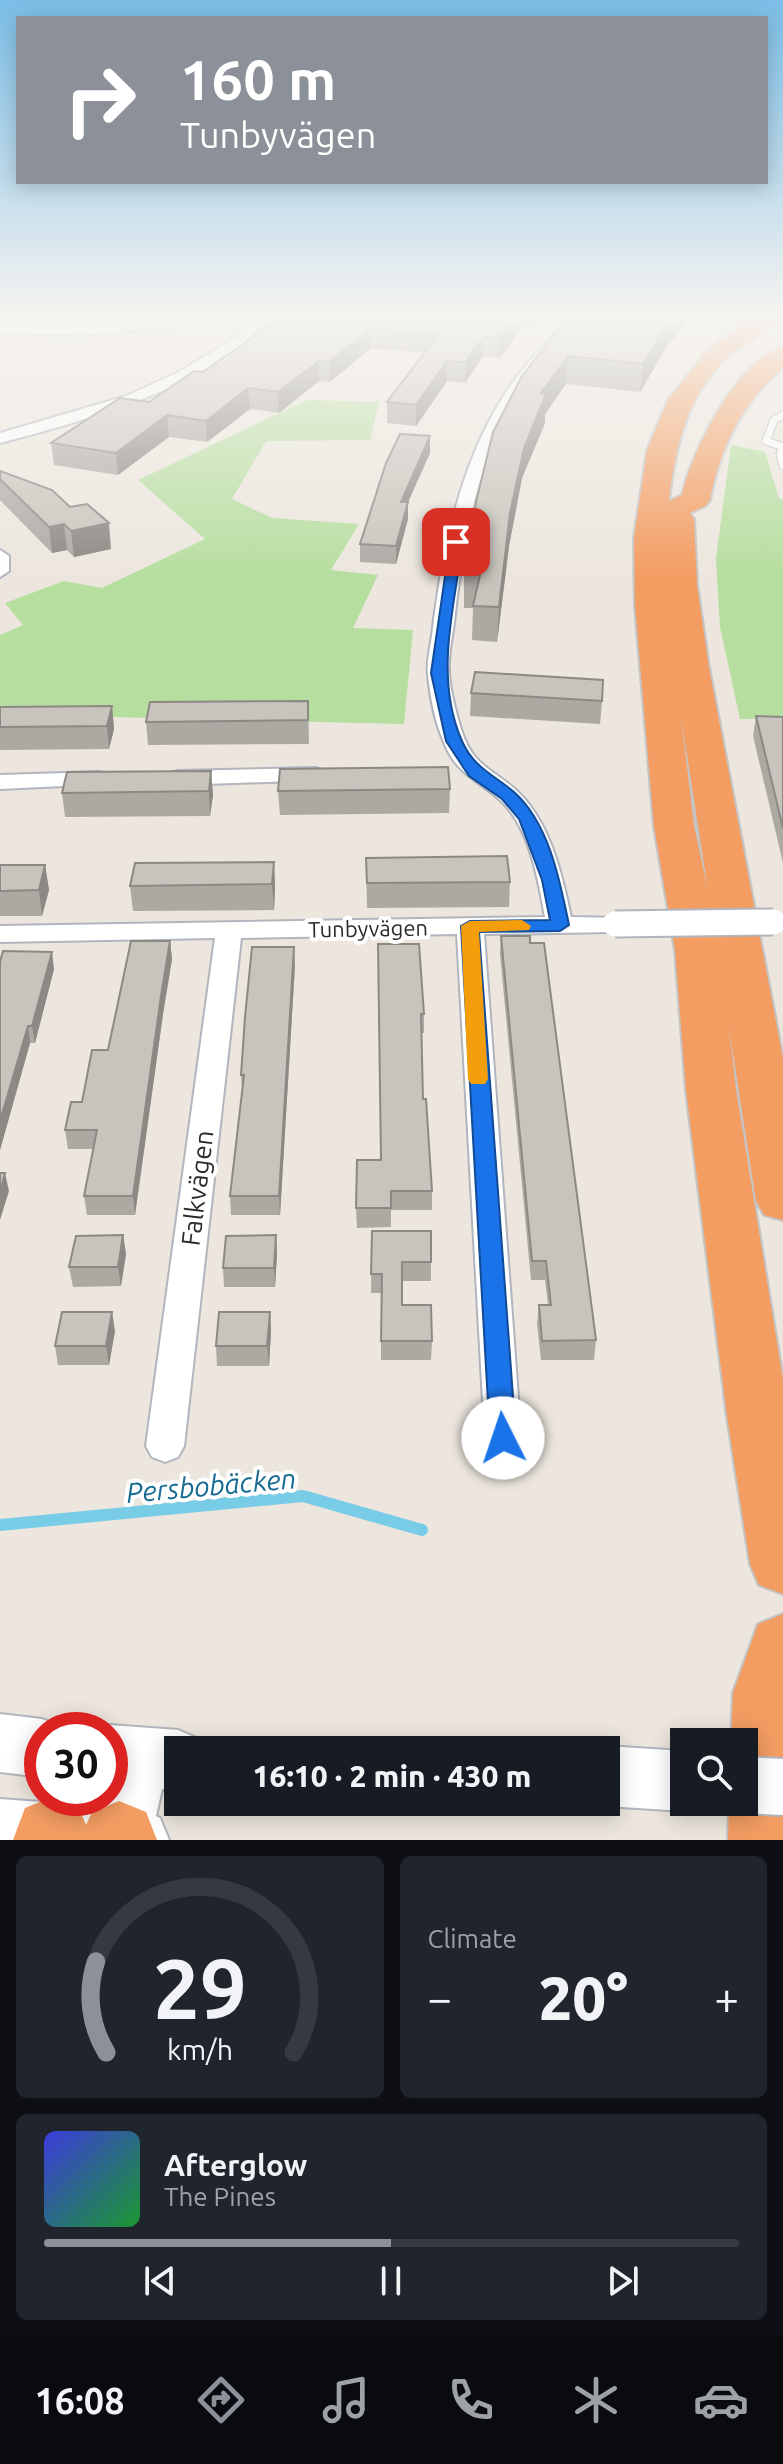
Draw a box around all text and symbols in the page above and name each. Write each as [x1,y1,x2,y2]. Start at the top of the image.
icon: right [48,48,152,152]
text: 160 m [180,48,336,111]
text: Tunbyvägen [180,114,376,155]
pin [422,508,490,576]
icon: arrive [434,520,478,564]
street label: Tunbyvägen [308,914,428,942]
street label: Falkvägen [176,1129,218,1247]
position arrow [461,1396,545,1480]
water label: Persbobäcken [125,1462,297,1508]
speed limit sign: 30 [24,1712,128,1816]
map controls [670,1728,758,1816]
button: search [670,1728,758,1816]
text: 16:10 · 2 min · 430 m [253,1759,531,1793]
text: Climate [428,1924,517,1953]
text: 29 [153,1941,247,2035]
text: 20° [539,1964,628,2031]
text: − [428,1973,452,2022]
text: + [714,1973,739,2022]
text: km/h [167,2033,233,2065]
text: Afterglow [164,2148,307,2182]
text: The Pines [164,2182,276,2211]
icon: previous [138,2259,182,2303]
icon: pause [369,2259,413,2303]
icon: next [601,2259,645,2303]
icon: directions [193,2372,249,2428]
icon: music [318,2372,374,2428]
icon: phone [443,2372,499,2428]
icon: climate [568,2372,624,2428]
icon: car [693,2372,749,2428]
text: 16:08 [34,2380,124,2421]

